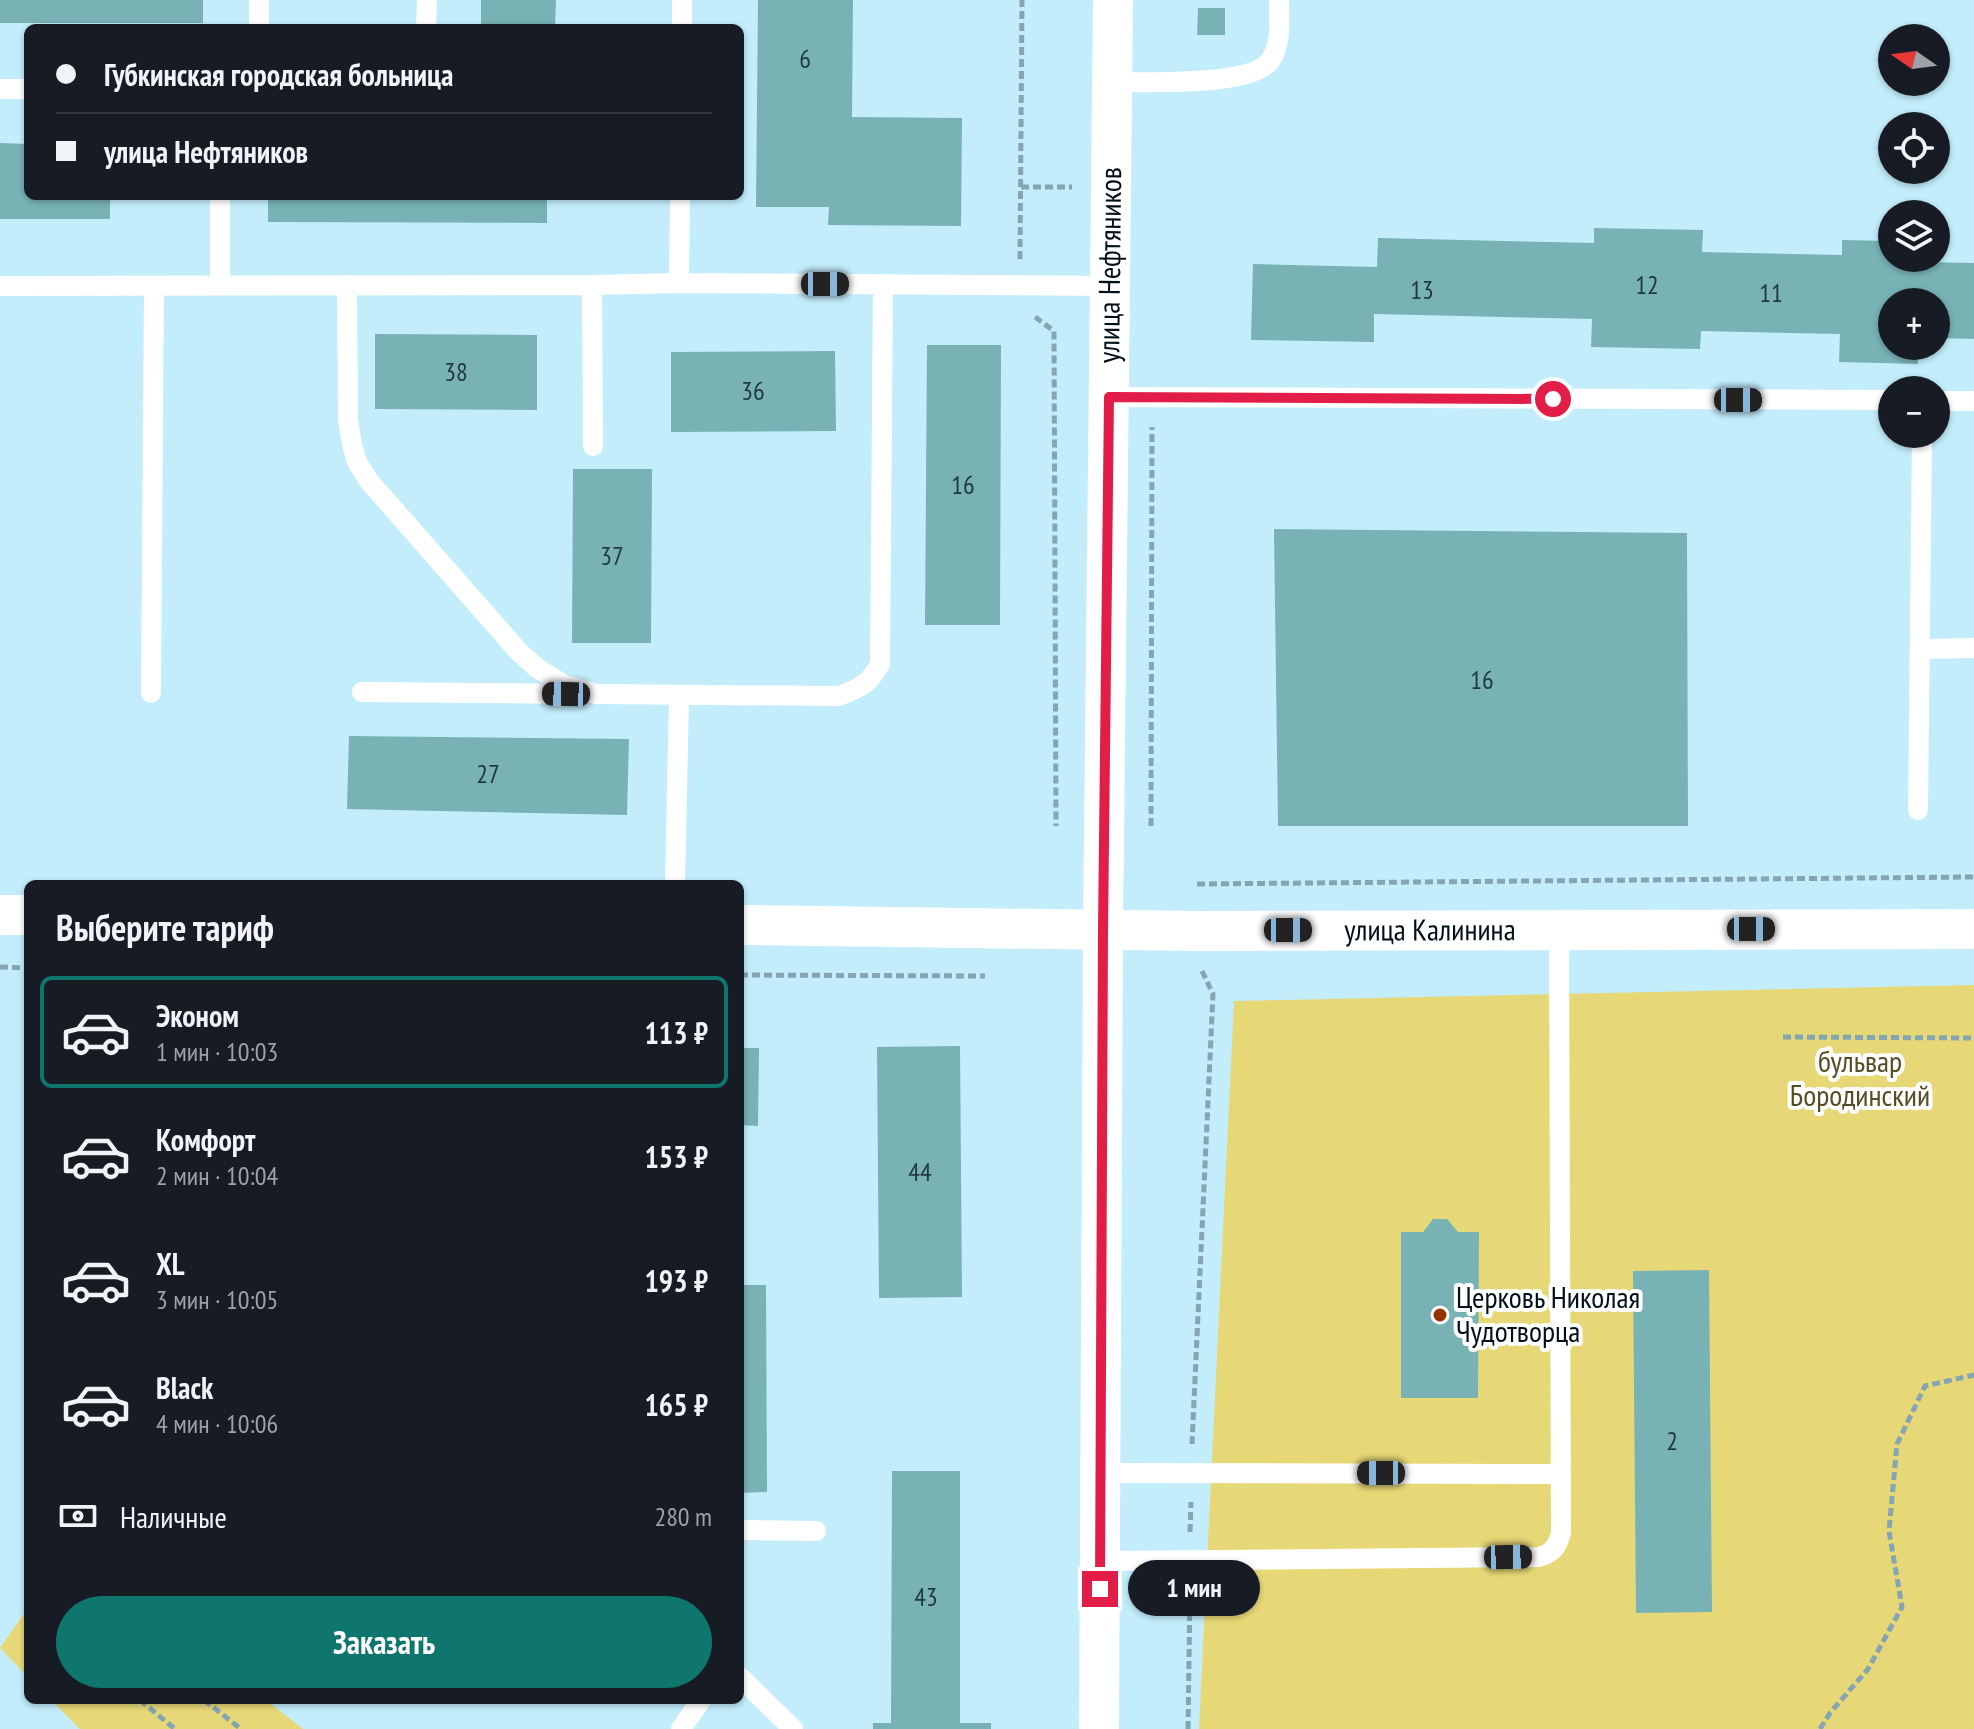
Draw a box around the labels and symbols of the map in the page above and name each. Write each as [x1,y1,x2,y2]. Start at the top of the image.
north arrow [1878,24,1950,96]
house number: 6 [799,42,811,75]
street label: улица Нефтяников [1088,167,1129,363]
house number: 12 [1635,268,1659,301]
car [801,272,849,296]
house number: 13 [1410,273,1434,306]
house number: 11 [1759,276,1783,309]
house number: 38 [444,355,468,388]
house number: 36 [741,374,765,407]
route start [1535,381,1571,417]
car [1714,388,1762,412]
house number: 16 [951,468,975,501]
house number: 37 [600,539,624,572]
house number: 16 [1470,663,1494,696]
car [542,682,590,706]
house number: 27 [476,757,500,790]
street label: улица Калинина [1344,909,1516,949]
car [1727,917,1775,941]
car [1264,918,1312,942]
park label: бульвар Бородинский [1790,1041,1930,1114]
house number: 44 [908,1155,932,1188]
place label: Церковь Николая Чудотворца [1456,1277,1640,1350]
marker: Церковь Николая Чудотворца [1431,1306,1449,1324]
house number: 2 [1666,1424,1678,1457]
car [1357,1461,1405,1485]
car [1484,1545,1532,1569]
callout: 1 мин [1128,1561,1260,1617]
route end [1082,1571,1118,1607]
house number: 43 [914,1580,938,1613]

